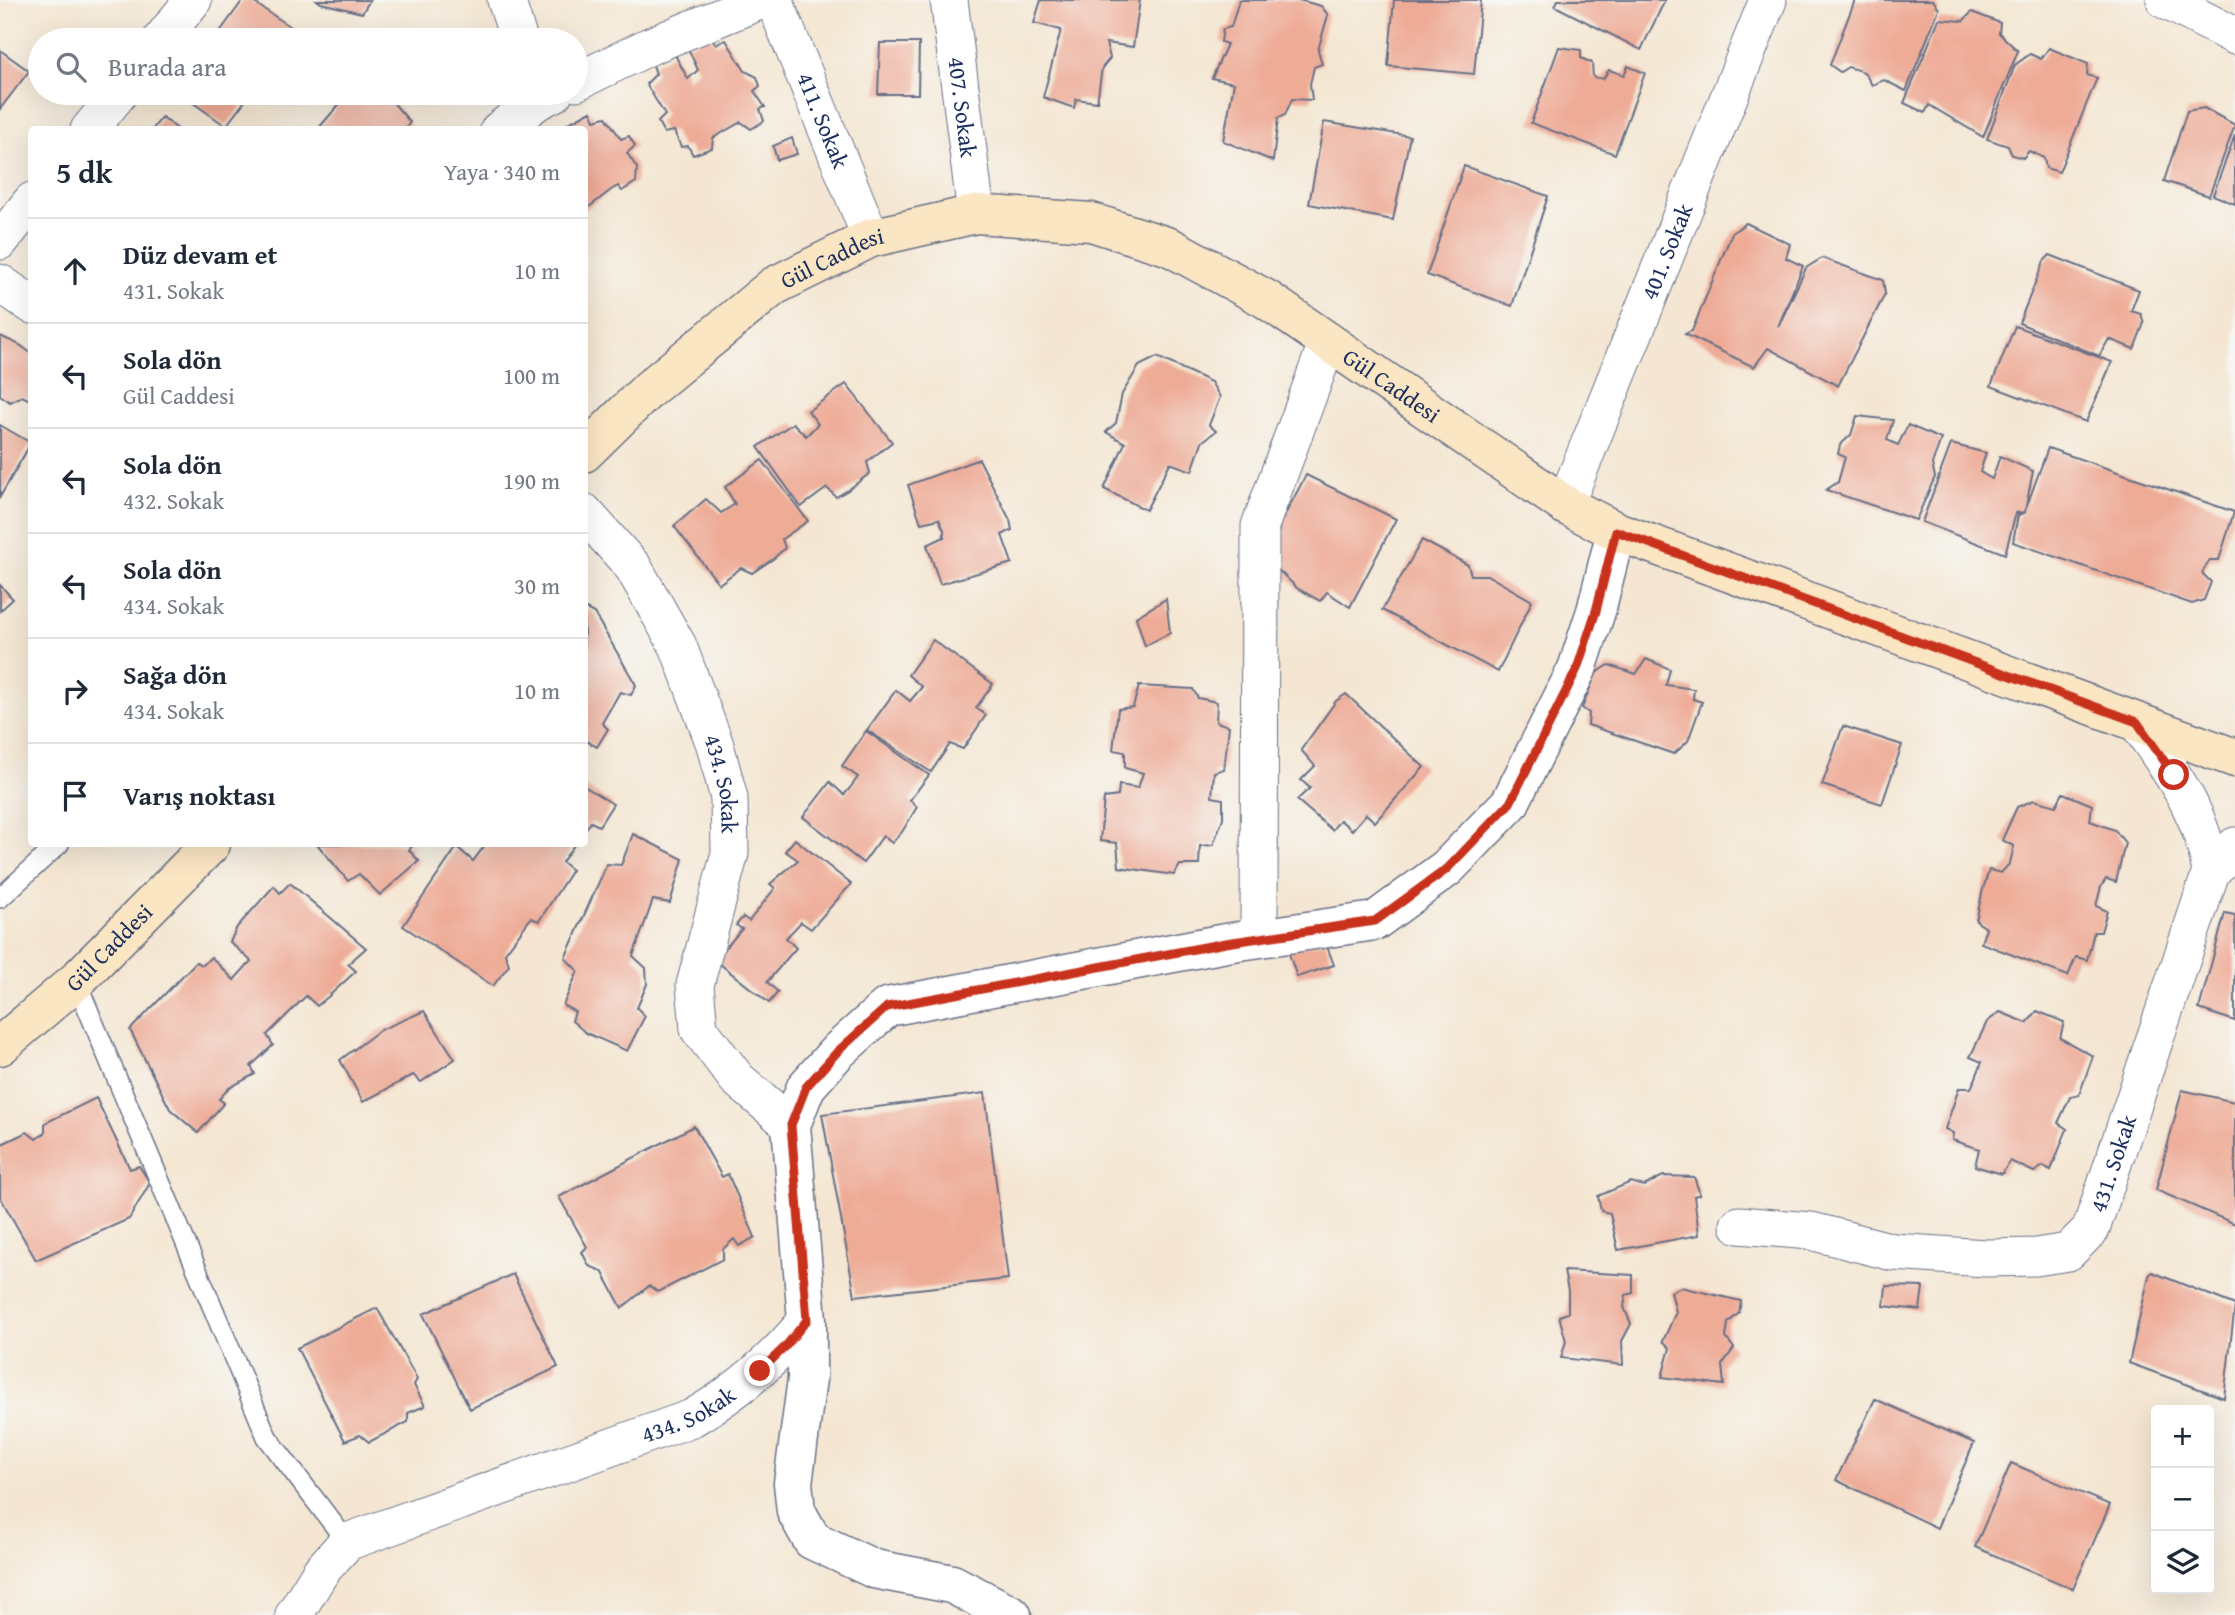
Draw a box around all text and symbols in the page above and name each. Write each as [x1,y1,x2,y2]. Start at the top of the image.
search box [28,28,588,105]
text: Burada ara [108,47,227,86]
icon: search [52,48,90,86]
street label: 407. Sokak [940,55,986,160]
street label: 411. Sokak [789,67,858,174]
text: 5 dk [56,150,112,194]
text: Yaya · 340 m [444,155,560,188]
street label: 401. Sokak [1632,198,1701,305]
street label: Gül Caddesi [774,219,887,296]
text: Düz devam et [123,235,277,274]
icon: ahead [56,252,94,290]
text: 10 m [514,254,560,287]
text: 431. Sokak [123,274,224,307]
text: Sola dön [123,340,222,379]
street label: Gül Caddesi [1336,340,1447,430]
icon: left [56,357,94,395]
text: 100 m [503,359,560,392]
text: Gül Caddesi [123,379,235,412]
text: Sola dön [123,445,222,484]
icon: left [56,462,94,500]
text: 190 m [503,464,560,497]
text: 432. Sokak [123,484,224,517]
text: Sola dön [123,550,222,589]
icon: left [56,567,94,605]
text: 30 m [514,569,560,602]
text: 434. Sokak [123,589,224,622]
text: Sağa dön [123,655,227,694]
icon: right [56,672,94,710]
text: 10 m [514,674,560,707]
text: 434. Sokak [123,694,224,727]
street label: 434. Sokak [696,729,747,834]
route start [2158,759,2189,790]
text: Varış noktası [123,776,275,815]
icon: arrive [56,777,94,815]
street label: Gül Caddesi [58,896,160,999]
street label: 431. Sokak [2081,1110,2144,1217]
route end [744,1355,775,1386]
street label: 434. Sokak [637,1378,742,1451]
map controls [2151,1405,2214,1594]
button: + [2151,1405,2214,1468]
button: − [2151,1468,2214,1531]
button: layers [2151,1531,2214,1594]

